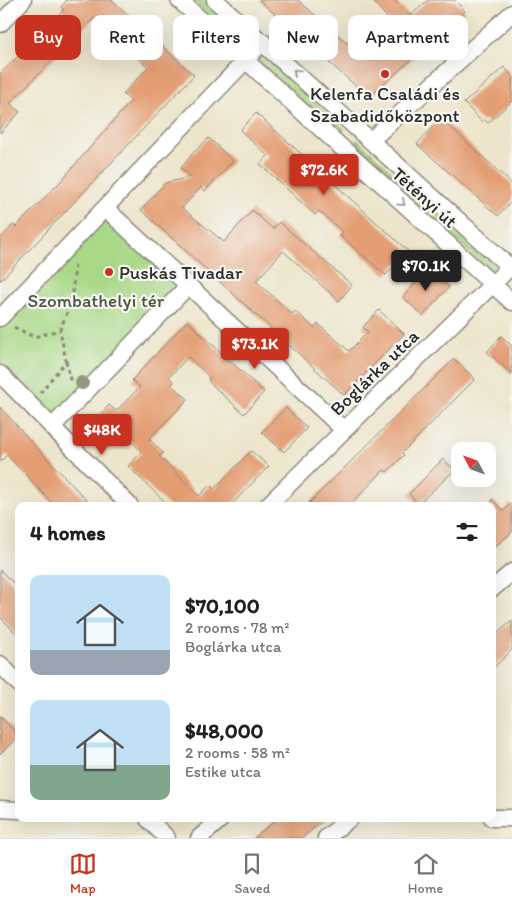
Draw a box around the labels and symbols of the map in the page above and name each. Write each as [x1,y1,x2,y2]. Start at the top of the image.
marker: Kelenfa Családi és Szabadidőközpont [379,68,391,80]
one-way arrow [293,69,302,78]
place label: Kelenfa Családi és Szabadidőközpont [310,82,460,127]
pin: $72.6K [283,154,365,196]
street label: Tétényi út [387,162,462,233]
one-way arrow [396,197,405,206]
pin: $70.1K [385,250,467,292]
place label: Puskás Tivadar [119,261,243,284]
marker: Puskás Tivadar [103,266,115,278]
park label: Szombathelyi tér [28,289,165,312]
street label: Boglárka utca [325,324,424,420]
pin: $73.1K [214,328,296,370]
pin: $48K [72,414,132,456]
north arrow [451,442,496,488]

